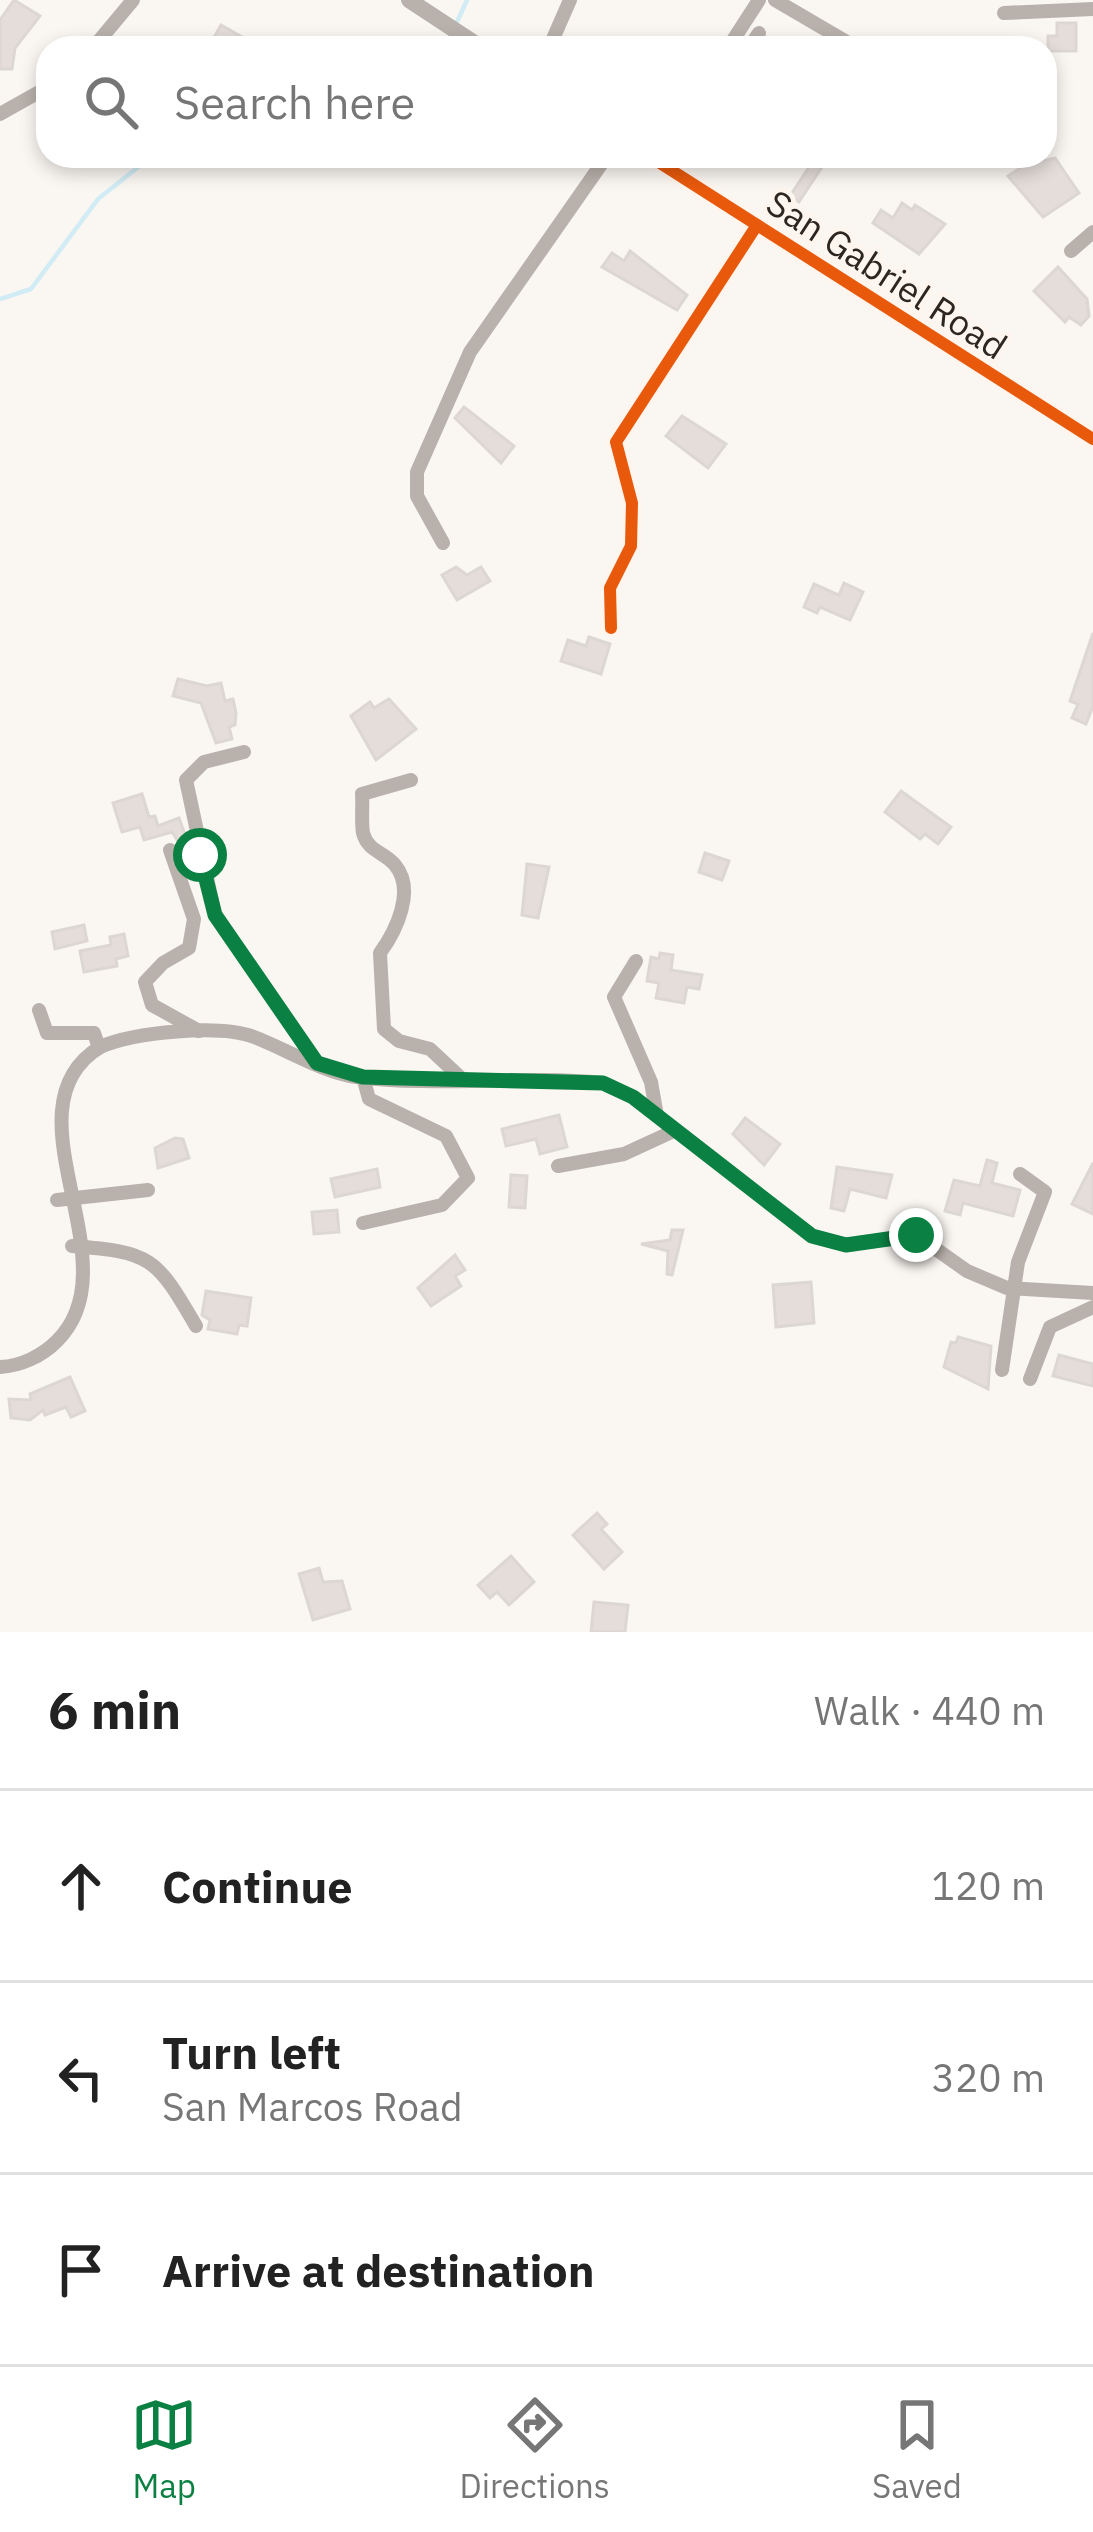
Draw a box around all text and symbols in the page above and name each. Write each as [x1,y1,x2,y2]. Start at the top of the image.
search box [36,36,1057,168]
icon: search [78,69,144,135]
text: Search here [174,73,415,131]
street label: San Gabriel Road [758,179,1016,369]
route start [173,828,227,882]
route end [889,1208,943,1262]
text: 6 min [48,1677,181,1743]
text: Walk · 440 m [814,1685,1045,1736]
icon: ahead [48,1853,114,1919]
text: Continue [162,1857,353,1915]
text: 120 m [932,1860,1045,1911]
text: Turn left [162,2023,341,2081]
icon: left [48,2045,114,2111]
text: 320 m [932,2052,1045,2103]
text: San Marcos Road [162,2081,463,2132]
icon: arrive [48,2237,114,2303]
text: Arrive at destination [162,2241,595,2299]
tab: Map [131,2392,197,2507]
tab: Directions [460,2392,610,2507]
tab: Saved [872,2392,962,2507]

